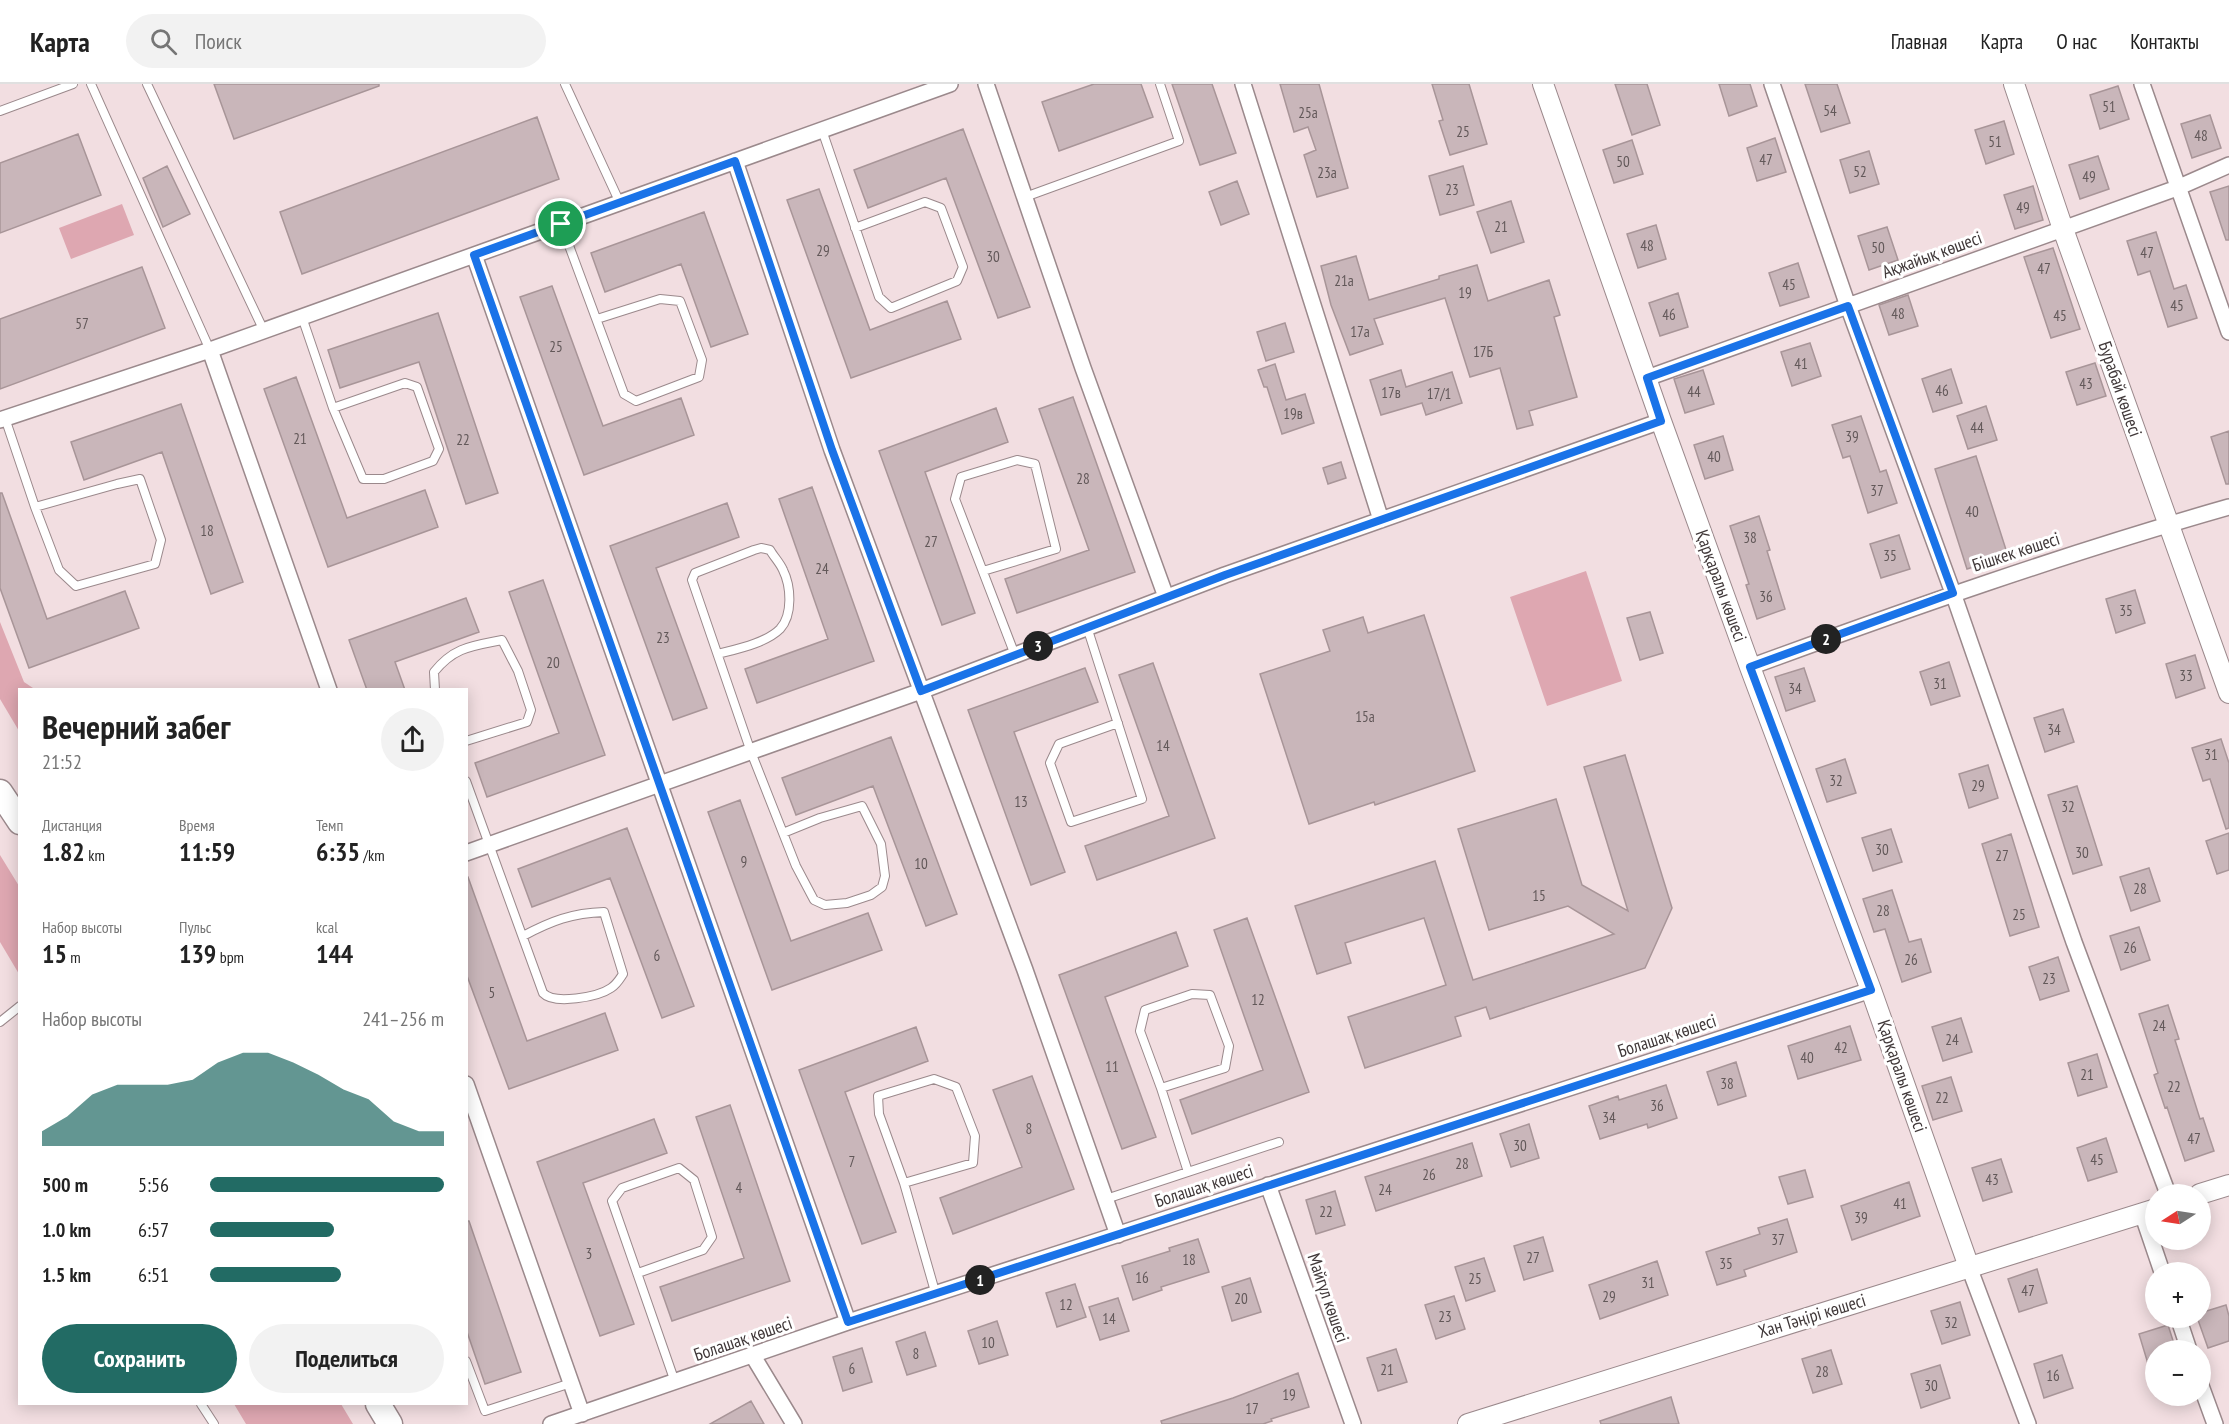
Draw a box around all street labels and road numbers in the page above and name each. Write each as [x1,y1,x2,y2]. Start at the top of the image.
street label: Ақжайық көшесі [1879,226,1985,283]
street label: Бурабай көшесі [2093,338,2148,440]
street label: Қарқаралы көшесі [1691,527,1752,645]
street label: Бішкек көшесі [1969,527,2062,576]
street label: Болашақ көшесі [1615,1009,1719,1062]
street label: Қарқаралы көшесі [1872,1017,1932,1135]
street label: Болашақ көшесі [1152,1159,1256,1212]
street label: Майгүл көшесі [1303,1250,1354,1345]
street label: Хан Тәңірі көшесі [1755,1288,1869,1343]
street label: Болашақ көшесі [691,1311,795,1366]

